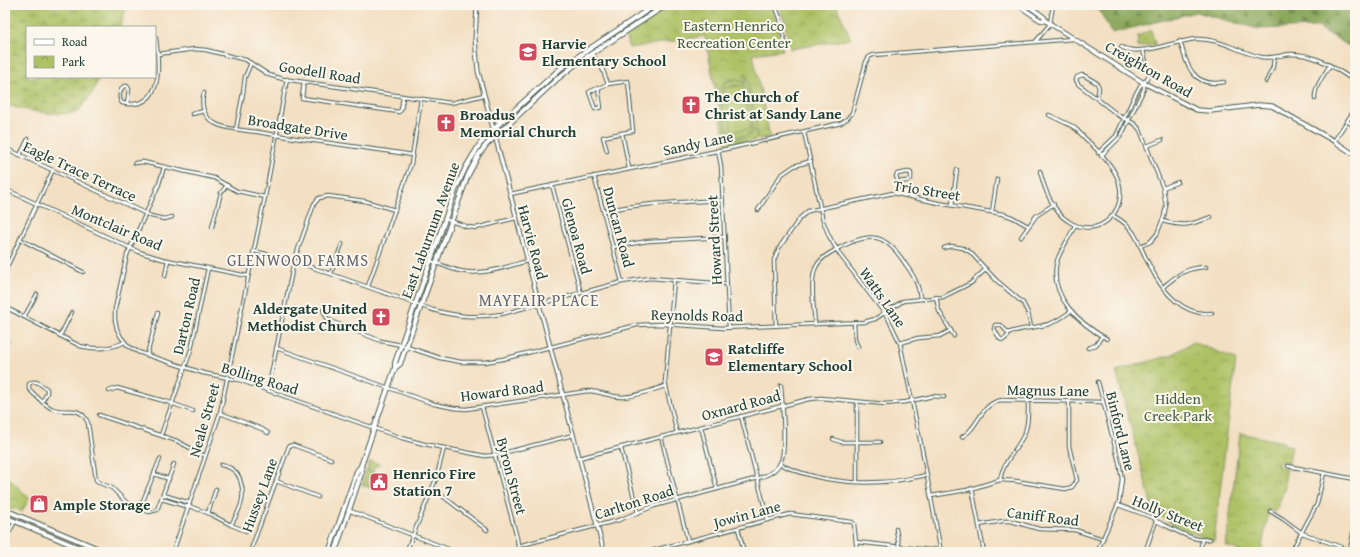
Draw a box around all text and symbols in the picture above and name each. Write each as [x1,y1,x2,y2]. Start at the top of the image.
park label: Eastern Henrico Recreation Center [677,15,791,53]
legend [26,26,156,78]
text: Road [62,33,88,50]
place label: Harvie Elementary School [542,33,667,71]
street label: Creighton Road [1102,36,1196,102]
school or university icon: Harvie Elementary School [517,41,539,63]
text: Park [62,53,86,70]
street label: Goodell Road [278,55,362,89]
place label: The Church of Christ at Sandy Lane [705,86,842,124]
church icon: The Church of Christ at Sandy Lane [680,94,702,116]
place label: Broadus Memorial Church [460,104,577,142]
street label: Broadgate Drive [246,109,350,145]
church icon: Broadus Memorial Church [435,112,457,134]
street label: Sandy Lane [661,125,735,161]
street label: Eagle Trace Terrace [20,135,140,207]
street label: East Laburnum Avenue [396,159,464,301]
street label: Trio Street [892,174,963,206]
street label: Duncan Road [598,184,640,270]
street label: Howard Street [701,194,727,286]
street label: Glenoa Road [557,196,597,276]
street label: Montclair Road [68,198,166,256]
street label: Harvie Road [513,202,553,282]
district label: GLENWOOD FARMS [227,248,369,272]
street label: Watts Lane [855,263,911,331]
street label: Darton Road [167,275,205,357]
district label: MAYFAIR PLACE [479,288,599,312]
place label: Aldergate United Methodist Church [247,298,367,336]
street label: Reynolds Road [651,304,743,326]
church icon: Aldergate United Methodist Church [370,306,392,328]
place label: Ratcliffe Elementary School [728,338,853,376]
school or university icon: Ratcliffe Elementary School [703,346,725,368]
street label: Bolling Road [219,356,301,400]
street label: Howard Road [459,375,545,407]
street label: Magnus Lane [1007,379,1089,401]
street label: Neale Street [183,380,225,460]
street label: Oxnard Road [699,384,783,426]
park label: Hidden Creek Park [1144,388,1212,426]
street label: Binford Lane [1101,389,1141,473]
street label: Byron Street [492,435,533,518]
street label: Hussey Lane [236,455,282,535]
place label: Henrico Fire Station 7 [393,463,476,501]
public building icon: Henrico Fire Station 7 [368,471,390,493]
street label: Carlton Road [592,479,676,525]
street label: Holly Street [1129,489,1207,537]
shop icon: Ample Storage [28,493,50,515]
place label: Ample Storage [53,494,151,515]
street label: Jowin Lane [709,495,783,534]
street label: Caniff Road [1006,501,1080,531]

